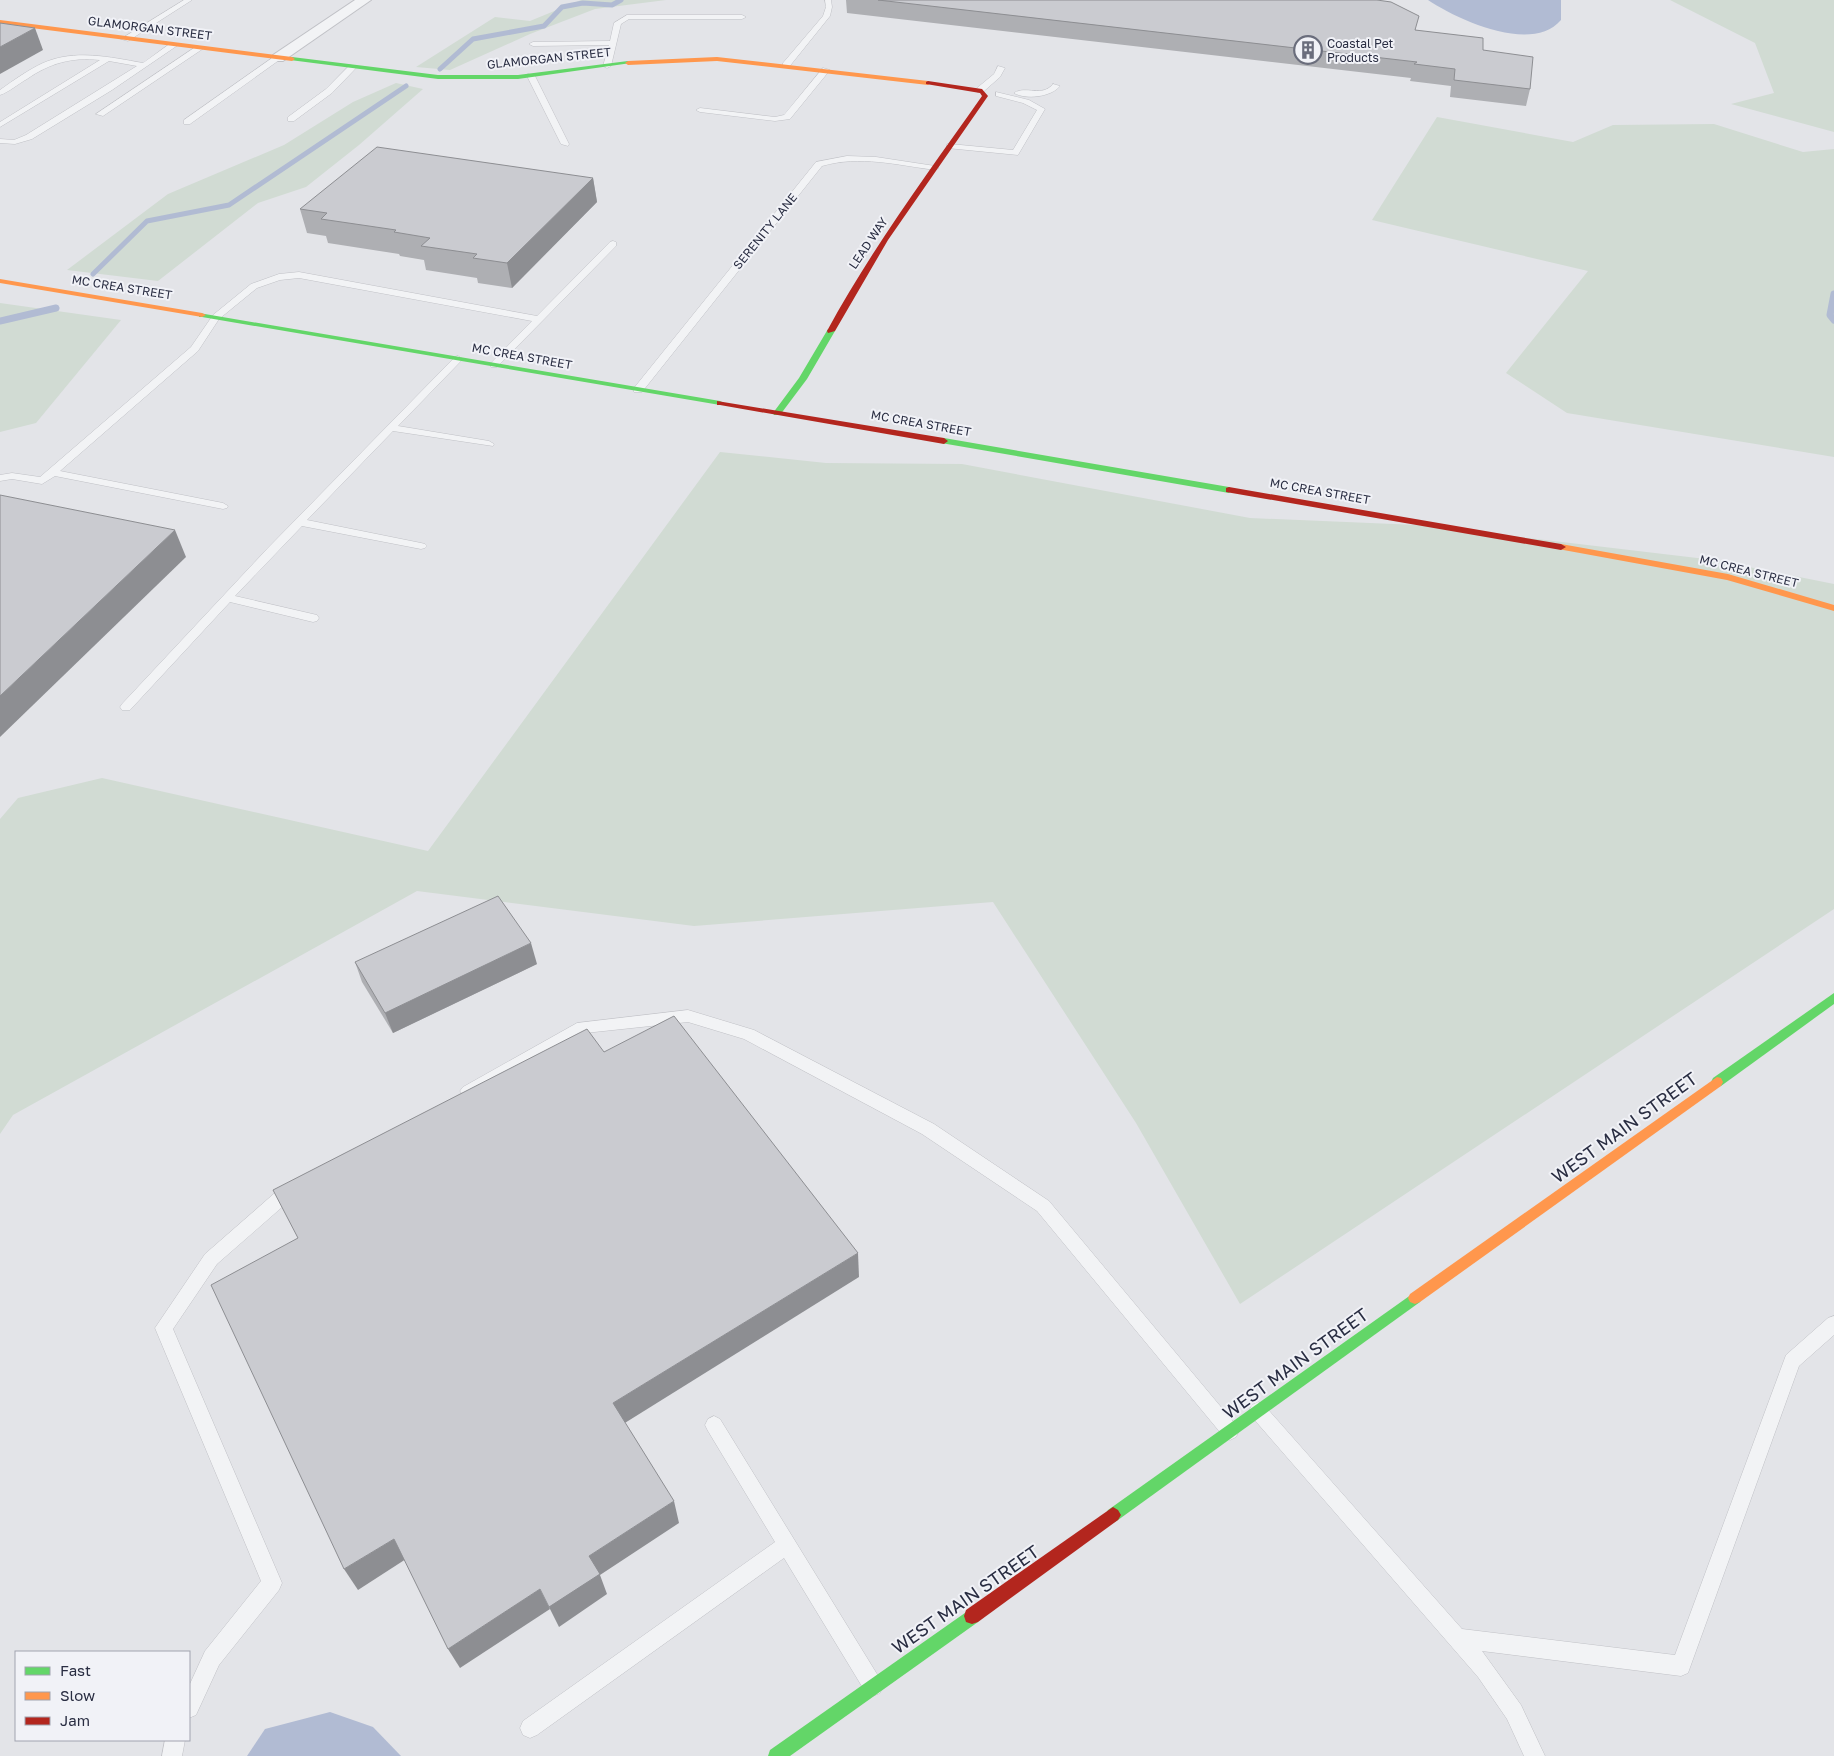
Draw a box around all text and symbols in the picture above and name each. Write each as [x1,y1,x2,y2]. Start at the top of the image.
street label: GLAMORGAN STREET [87,13,213,43]
building icon: Coastal Pet Products [1293,35,1323,65]
place label: Coastal Pet Products [1327,36,1394,65]
street label: GLAMORGAN STREET [486,44,612,72]
street label: SERENITY LANE [730,190,800,272]
street label: LEAD WAY [845,214,891,272]
street label: MC CREA STREET [71,272,174,302]
street label: MC CREA STREET [471,340,574,372]
street label: MC CREA STREET [870,407,973,439]
street label: MC CREA STREET [1269,475,1372,507]
street label: MC CREA STREET [1698,551,1801,591]
street label: WEST MAIN STREET [1547,1067,1701,1187]
street label: WEST MAIN STREET [1218,1303,1372,1423]
street label: WEST MAIN STREET [887,1540,1043,1658]
legend [15,1651,190,1741]
text: Fast [60,1661,91,1679]
text: Slow [60,1686,95,1704]
text: Jam [60,1711,90,1729]

